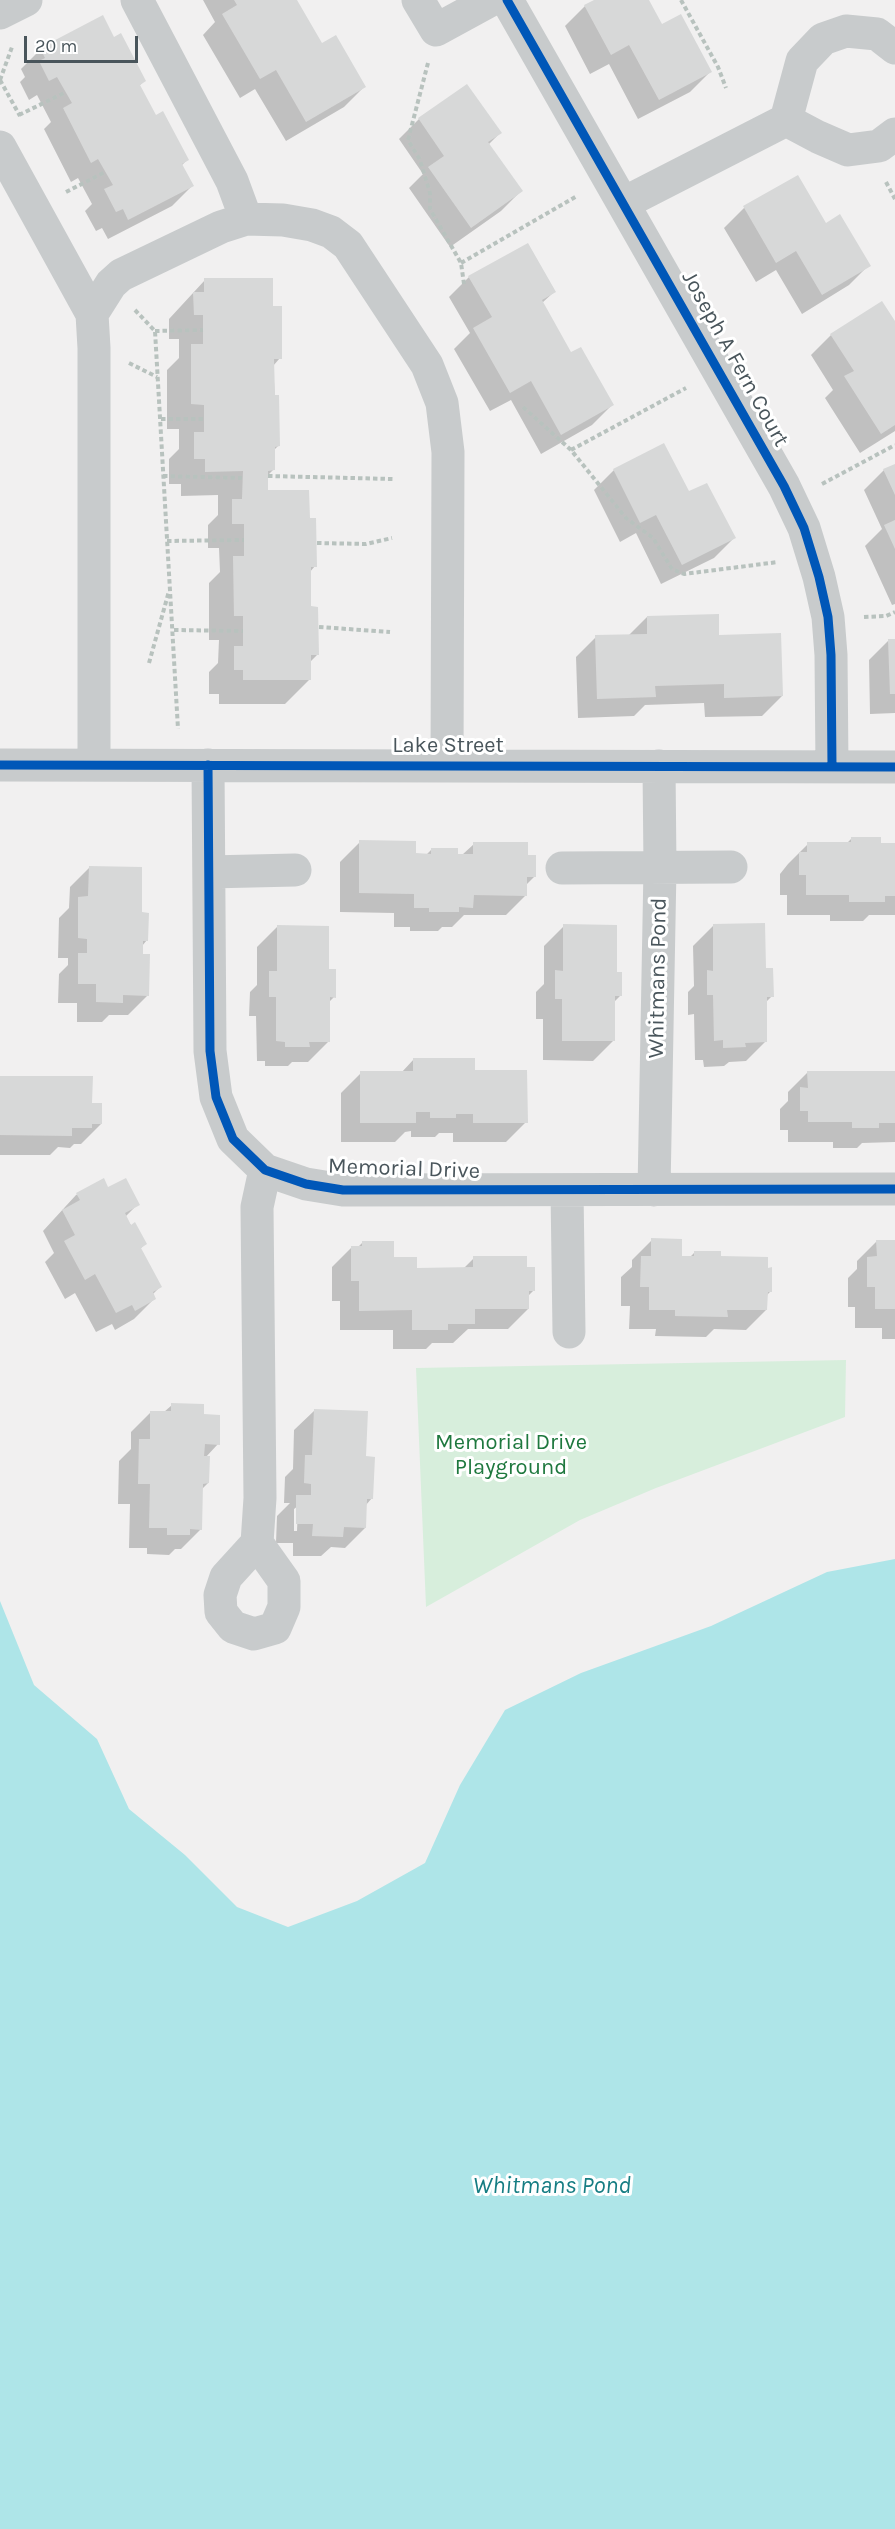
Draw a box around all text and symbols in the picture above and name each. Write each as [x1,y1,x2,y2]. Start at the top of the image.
scale bar [27,24,141,62]
text: 20 m [35,35,77,57]
street label: Joseph A Fern Court [676,267,794,451]
street label: Lake Street [392,733,504,759]
street label: Whitmans Pond [643,897,673,1059]
street label: Memorial Drive [328,1153,480,1185]
park label: Memorial Drive Playground [435,1430,587,1482]
water label: Whitmans Pond [473,2172,631,2200]

